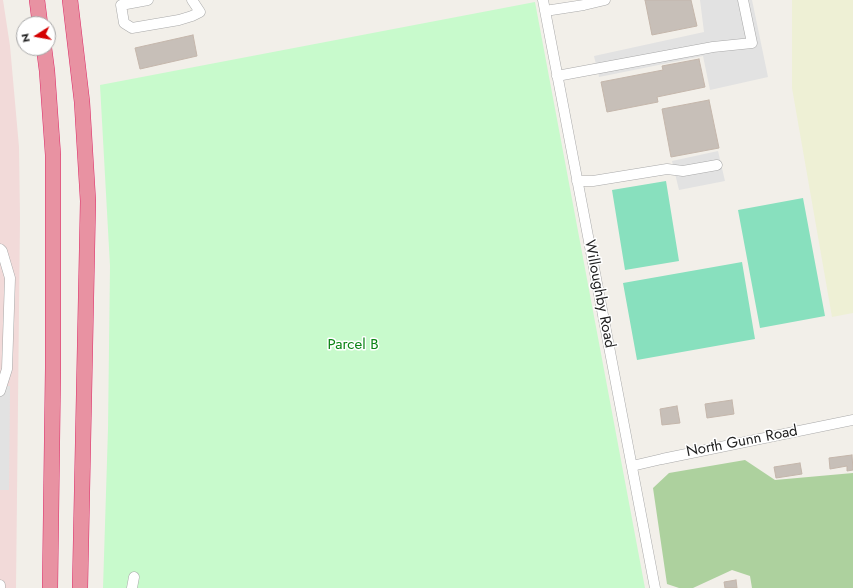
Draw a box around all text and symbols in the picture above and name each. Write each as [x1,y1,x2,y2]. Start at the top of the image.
north arrow [16,16,56,56]
text: N [17,32,34,44]
street label: Willoughby Road [580,238,618,350]
park label: Parcel B [327,336,379,354]
street label: North Gunn Road [685,422,799,462]

